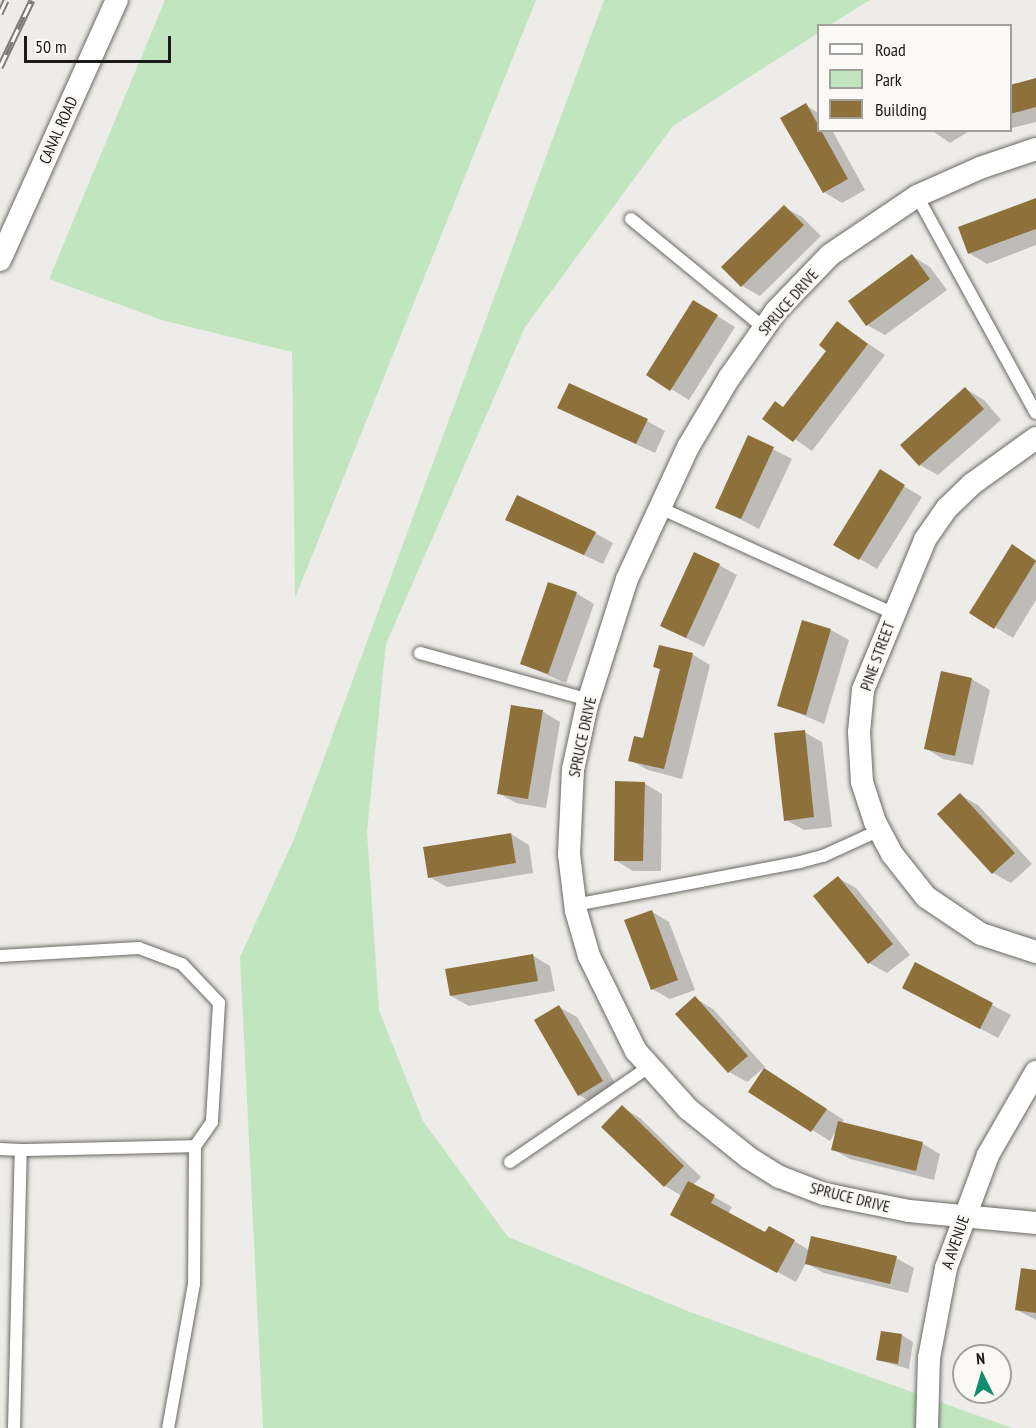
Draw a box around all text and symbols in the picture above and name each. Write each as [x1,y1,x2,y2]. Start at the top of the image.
scale bar [27,24,174,62]
legend [817,24,1012,132]
text: 50 m [35,35,67,58]
text: Road [875,38,906,61]
text: Park [875,68,902,91]
street label: CANAL ROAD [35,93,81,167]
text: Building [875,98,927,121]
street label: SPRUCE DRIVE [754,265,822,339]
street label: PINE STREET [856,619,898,693]
street label: SPRUCE DRIVE [564,695,600,779]
street label: SPRUCE DRIVE [808,1178,892,1216]
street label: A AVENUE [937,1212,973,1272]
north arrow [952,1344,1012,1404]
text: N [975,1348,986,1368]

